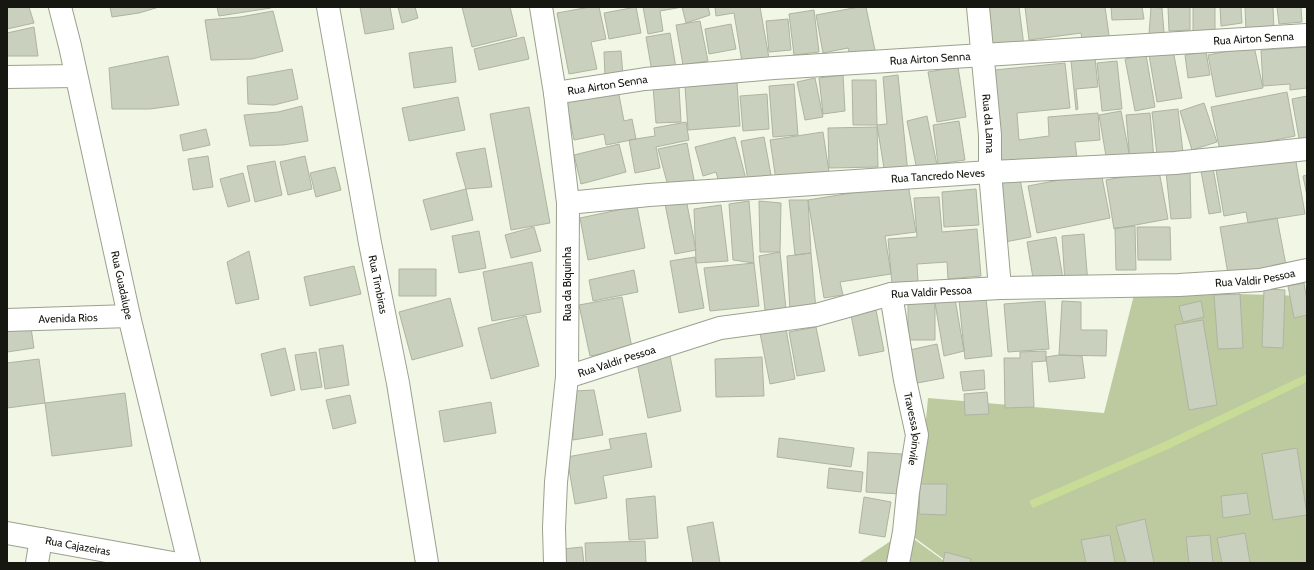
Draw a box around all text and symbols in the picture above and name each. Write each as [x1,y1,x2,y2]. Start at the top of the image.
street label: Rua Airton Senna [1213,29,1295,48]
street label: Rua Airton Senna [889,49,972,68]
street label: Rua Airton Senna [566,72,649,98]
street label: Rua da Lama [979,93,997,154]
street label: Rua Tancredo Neves [891,165,986,186]
street label: Rua da Biquinha [560,246,574,321]
street label: Rua Guadalupe [108,249,137,321]
street label: Rua Timbiras [366,254,391,315]
street label: Rua Valdir Pessoa [1214,266,1297,290]
street label: Rua Valdir Pessoa [891,283,973,301]
street label: Avenida Rios [38,310,98,326]
street label: Rua Valdir Pessoa [576,342,658,380]
street label: Travessa Joinvile [901,391,924,467]
street label: Rua Cajazeiras [44,533,112,559]

